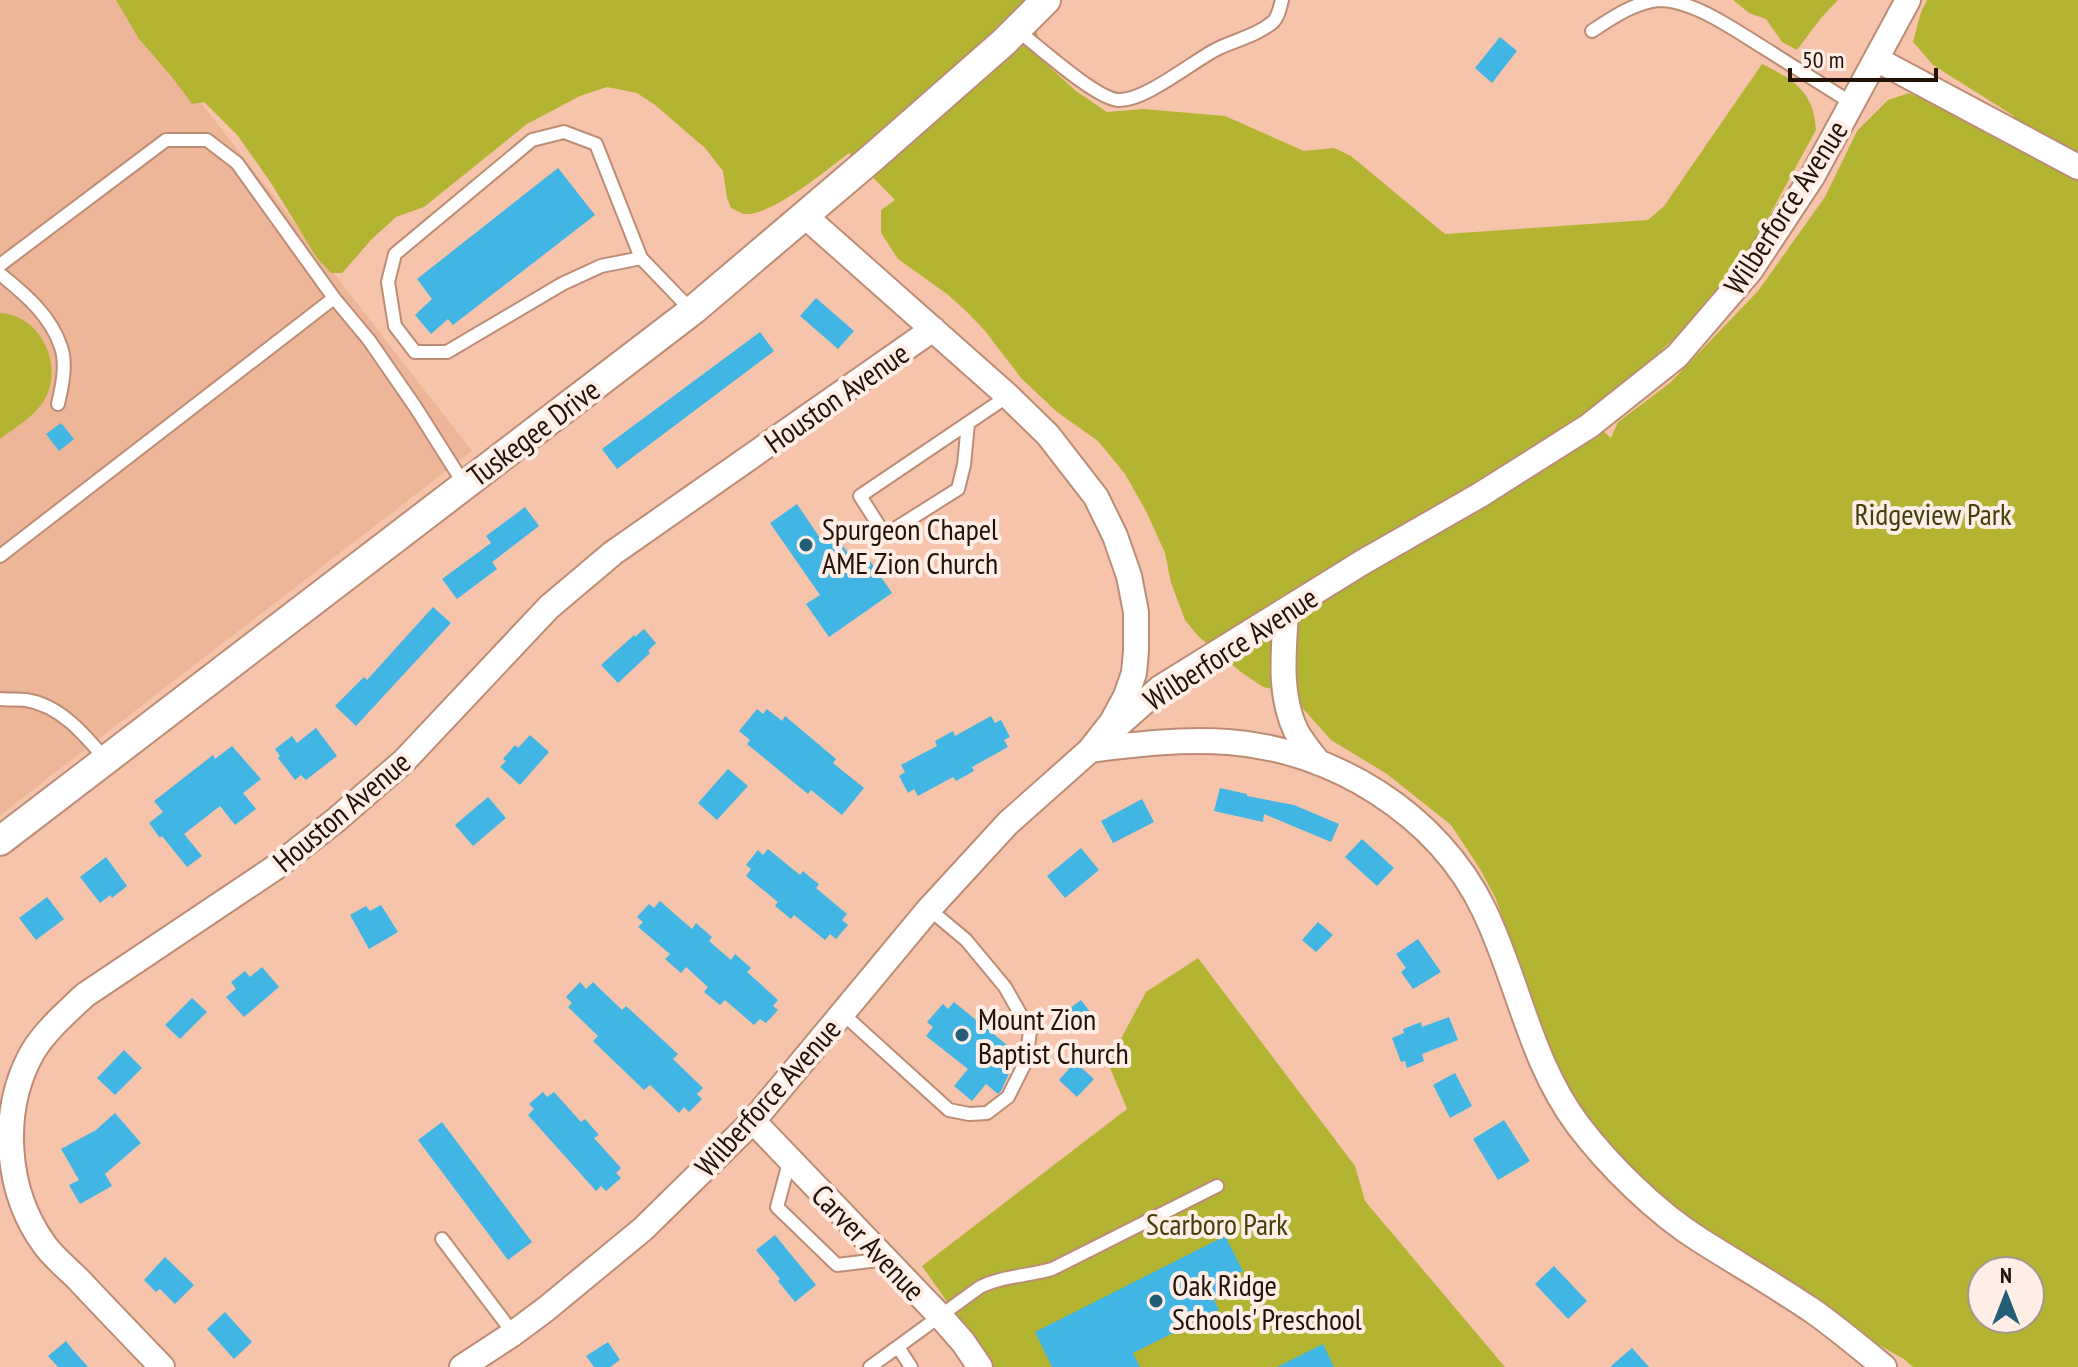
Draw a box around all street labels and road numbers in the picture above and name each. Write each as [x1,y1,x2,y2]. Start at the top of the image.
street label: Wilberforce Avenue [1714,113,1856,301]
street label: Houston Avenue [756,333,916,461]
street label: Tuskegee Drive [459,370,607,494]
street label: Wilberforce Avenue [1136,577,1324,719]
street label: Houston Avenue [264,742,418,880]
street label: Wilberforce Avenue [686,1010,848,1184]
street label: Carver Avenue [804,1175,934,1309]

